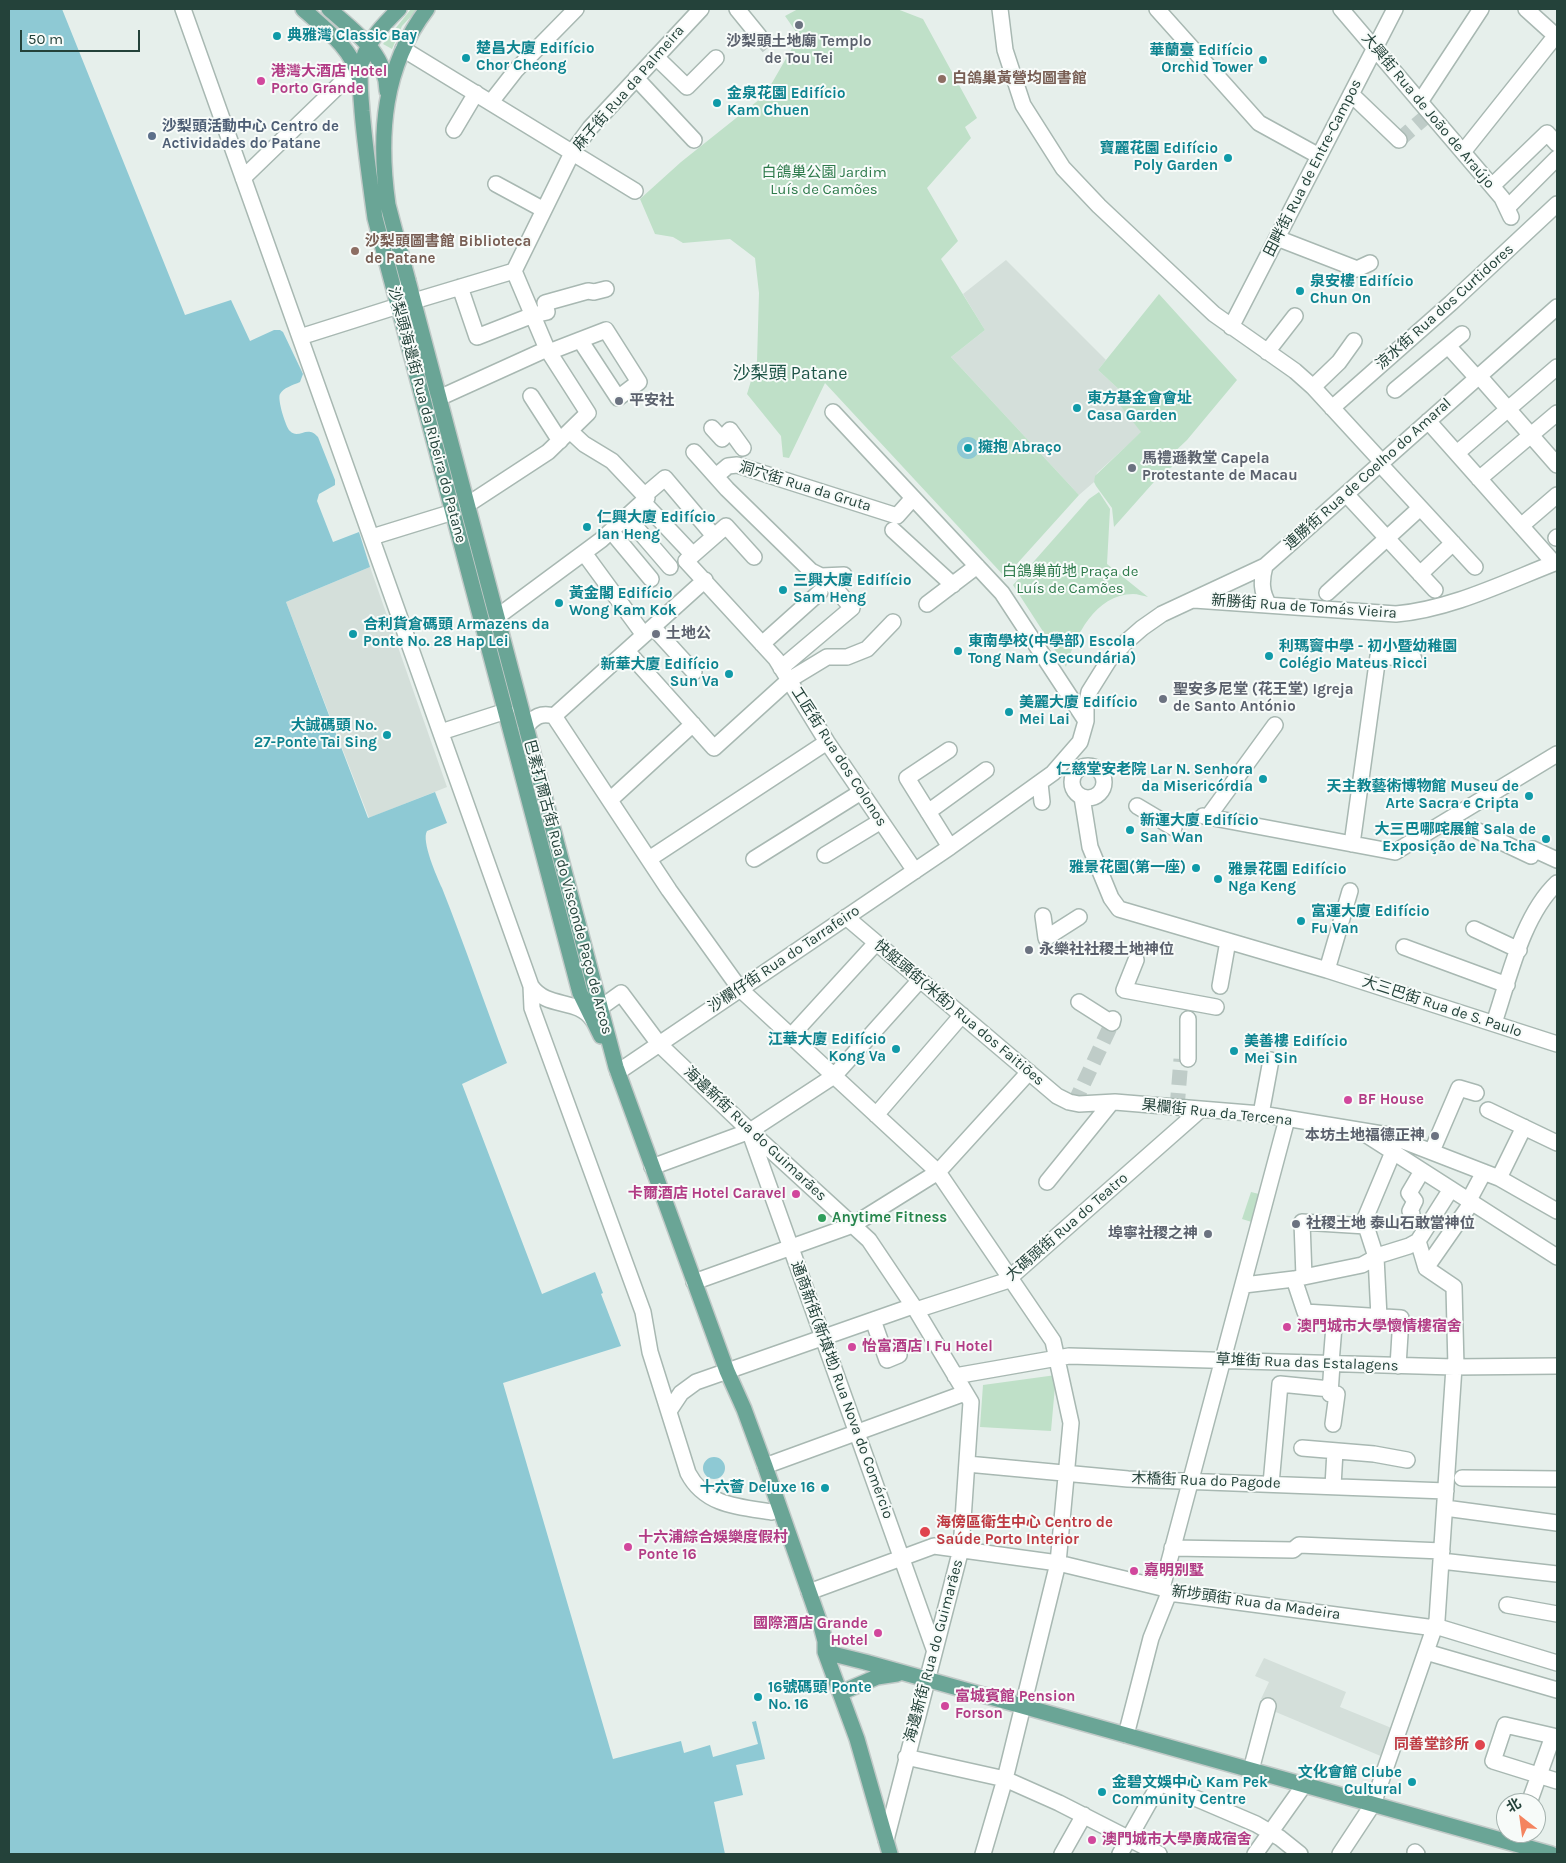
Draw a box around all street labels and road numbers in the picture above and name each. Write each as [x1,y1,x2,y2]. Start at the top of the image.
street label: 麻子街 Rua da Palmeira [570,22,688,154]
street label: 大興街 Rua de João de Araújo [1358,30,1498,192]
street label: 田畔街 Rua de Entre-Campos [1260,76,1366,260]
street label: 涼水街 Rua dos Curtidores [1372,240,1518,374]
street label: 沙梨頭海邊街 Rua da Ribeira do Patane [384,285,470,545]
street label: 連勝街 Rua de Coelho do Amaral [1281,394,1455,554]
street label: 洞穴街 Rua da Gruta [737,458,873,516]
street label: 新勝街 Rua de Tomás Vieira [1211,592,1397,622]
street label: 工匠街 Rua dos Colonos [787,684,891,830]
street label: 巴素打爾古街 Rua do Visconde Paço de Arcos [520,738,616,1036]
street label: 沙欄仔街 Rua do Tarrafeiro [705,902,863,1016]
street label: 快艇頭街(米街) Rua dos Faitiões [870,936,1048,1090]
street label: 大三巴街 Rua de S. Paulo [1360,973,1524,1041]
street label: 海邊新街 Rua do Guimarães [680,1063,830,1205]
street label: 果欄街 Rua da Tercena [1141,1096,1293,1130]
street label: 大碼頭街 Rua do Teatro [1002,1169,1132,1285]
street label: 通商新街(新填地) Rua Nova do Comércio [787,1259,897,1521]
street label: 草堆街 Rua das Estalagens [1215,1351,1399,1375]
street label: 木橋街 Rua do Pagode [1131,1469,1281,1493]
street label: 海邊新街 Rua do Guimarães [901,1557,967,1745]
street label: 新埗頭街 Rua da Madeira [1171,1582,1341,1624]

